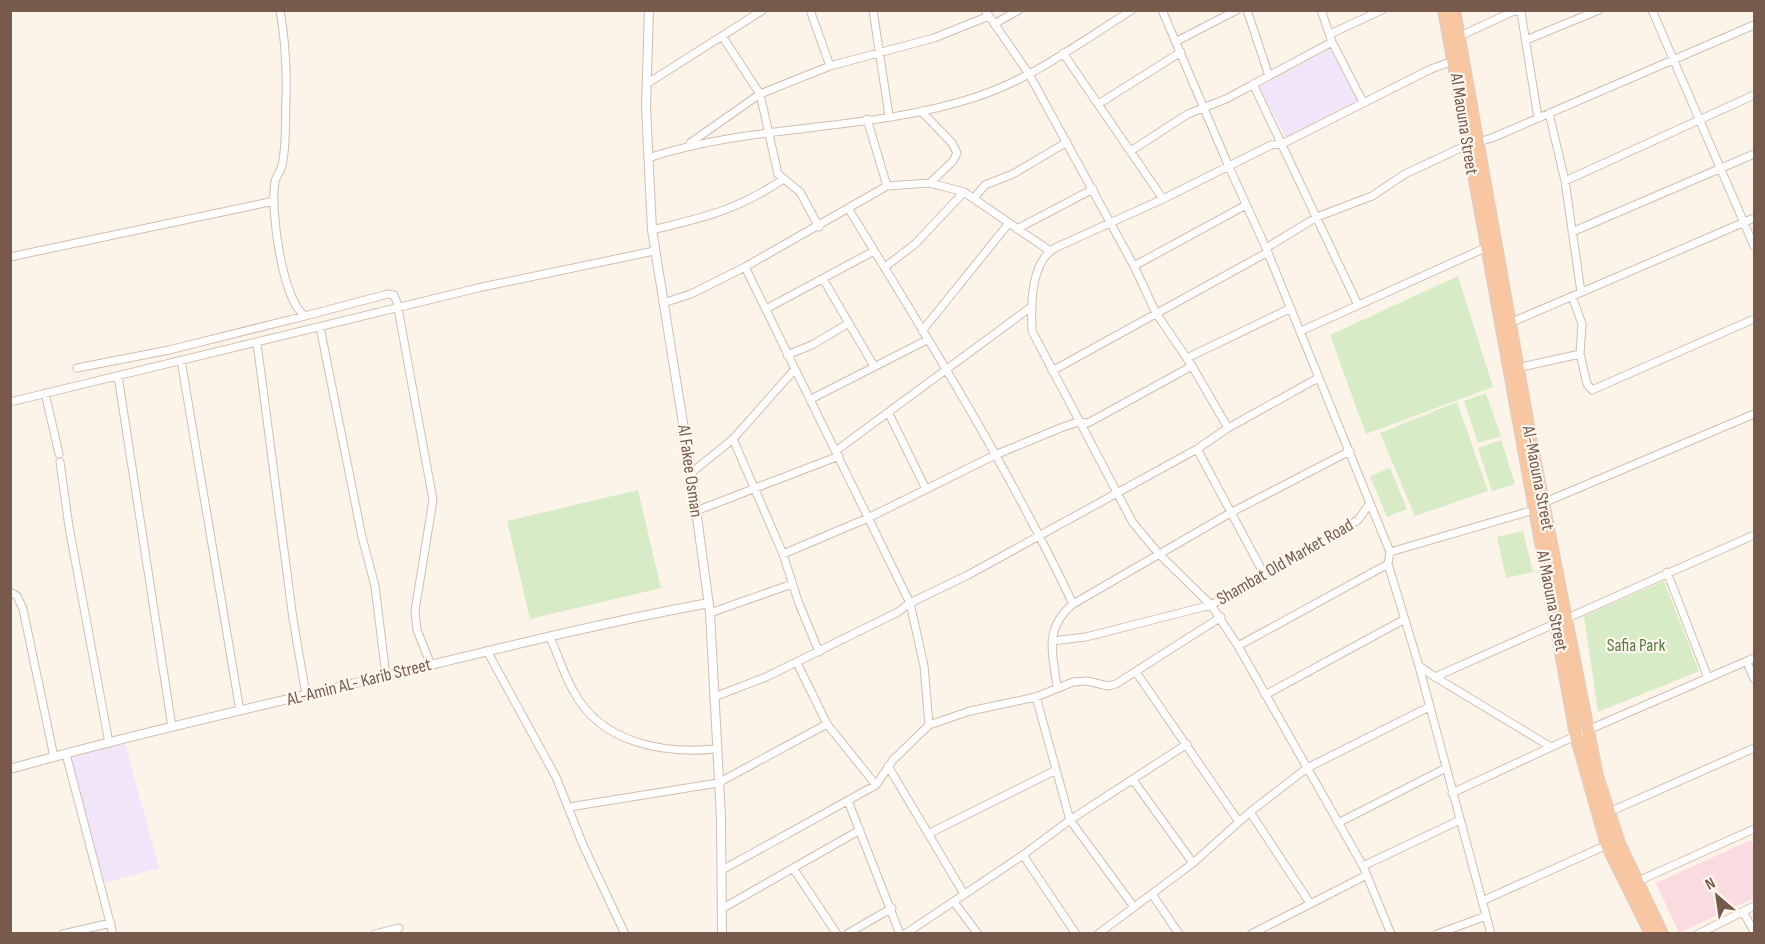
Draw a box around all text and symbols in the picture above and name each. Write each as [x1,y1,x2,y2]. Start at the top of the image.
street label: Al Maouna Street [1445,71,1482,177]
street label: Al Fakee Osman [673,422,707,519]
street label: Al-Maouna Street [1517,423,1559,533]
street label: Shambat Old Market Road [1213,514,1357,610]
street label: Al Maouna Street [1532,548,1572,654]
park label: Safia Park [1607,635,1665,656]
street label: AL-Amin AL- Karib Street [284,654,434,710]
north arrow [1687,866,1747,926]
text: N [1702,874,1719,895]

